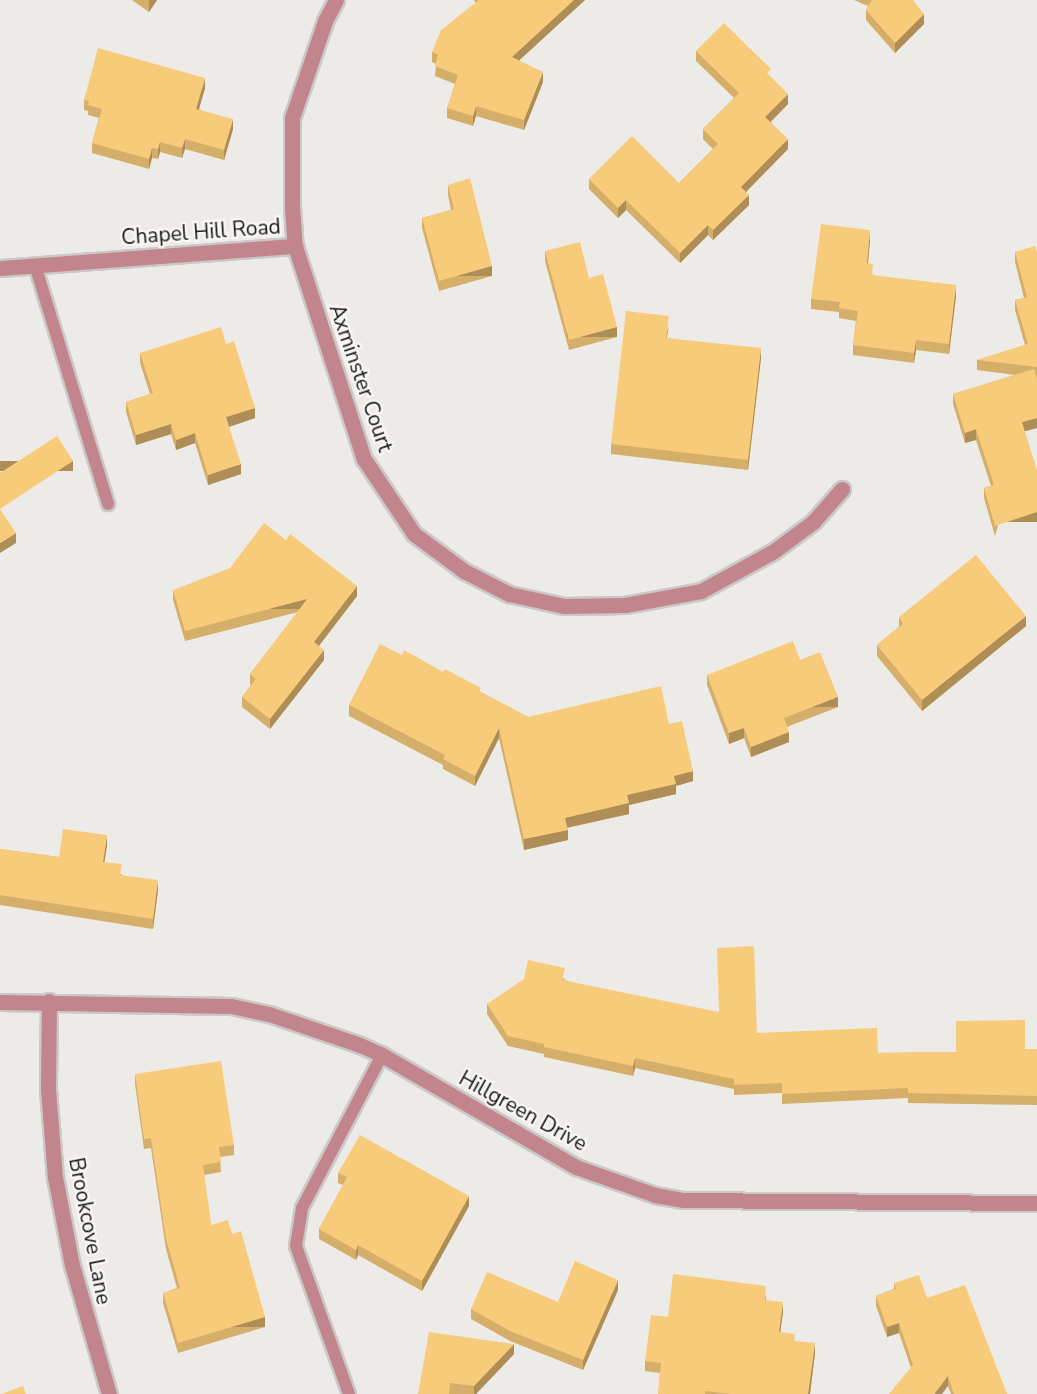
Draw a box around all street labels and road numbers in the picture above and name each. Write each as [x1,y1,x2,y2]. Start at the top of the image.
street label: Chapel Hill Road [120,214,282,250]
street label: Axminster Court [324,301,398,455]
street label: Hillgreen Drive [455,1065,591,1157]
street label: Brookcove Lane [63,1155,117,1307]

